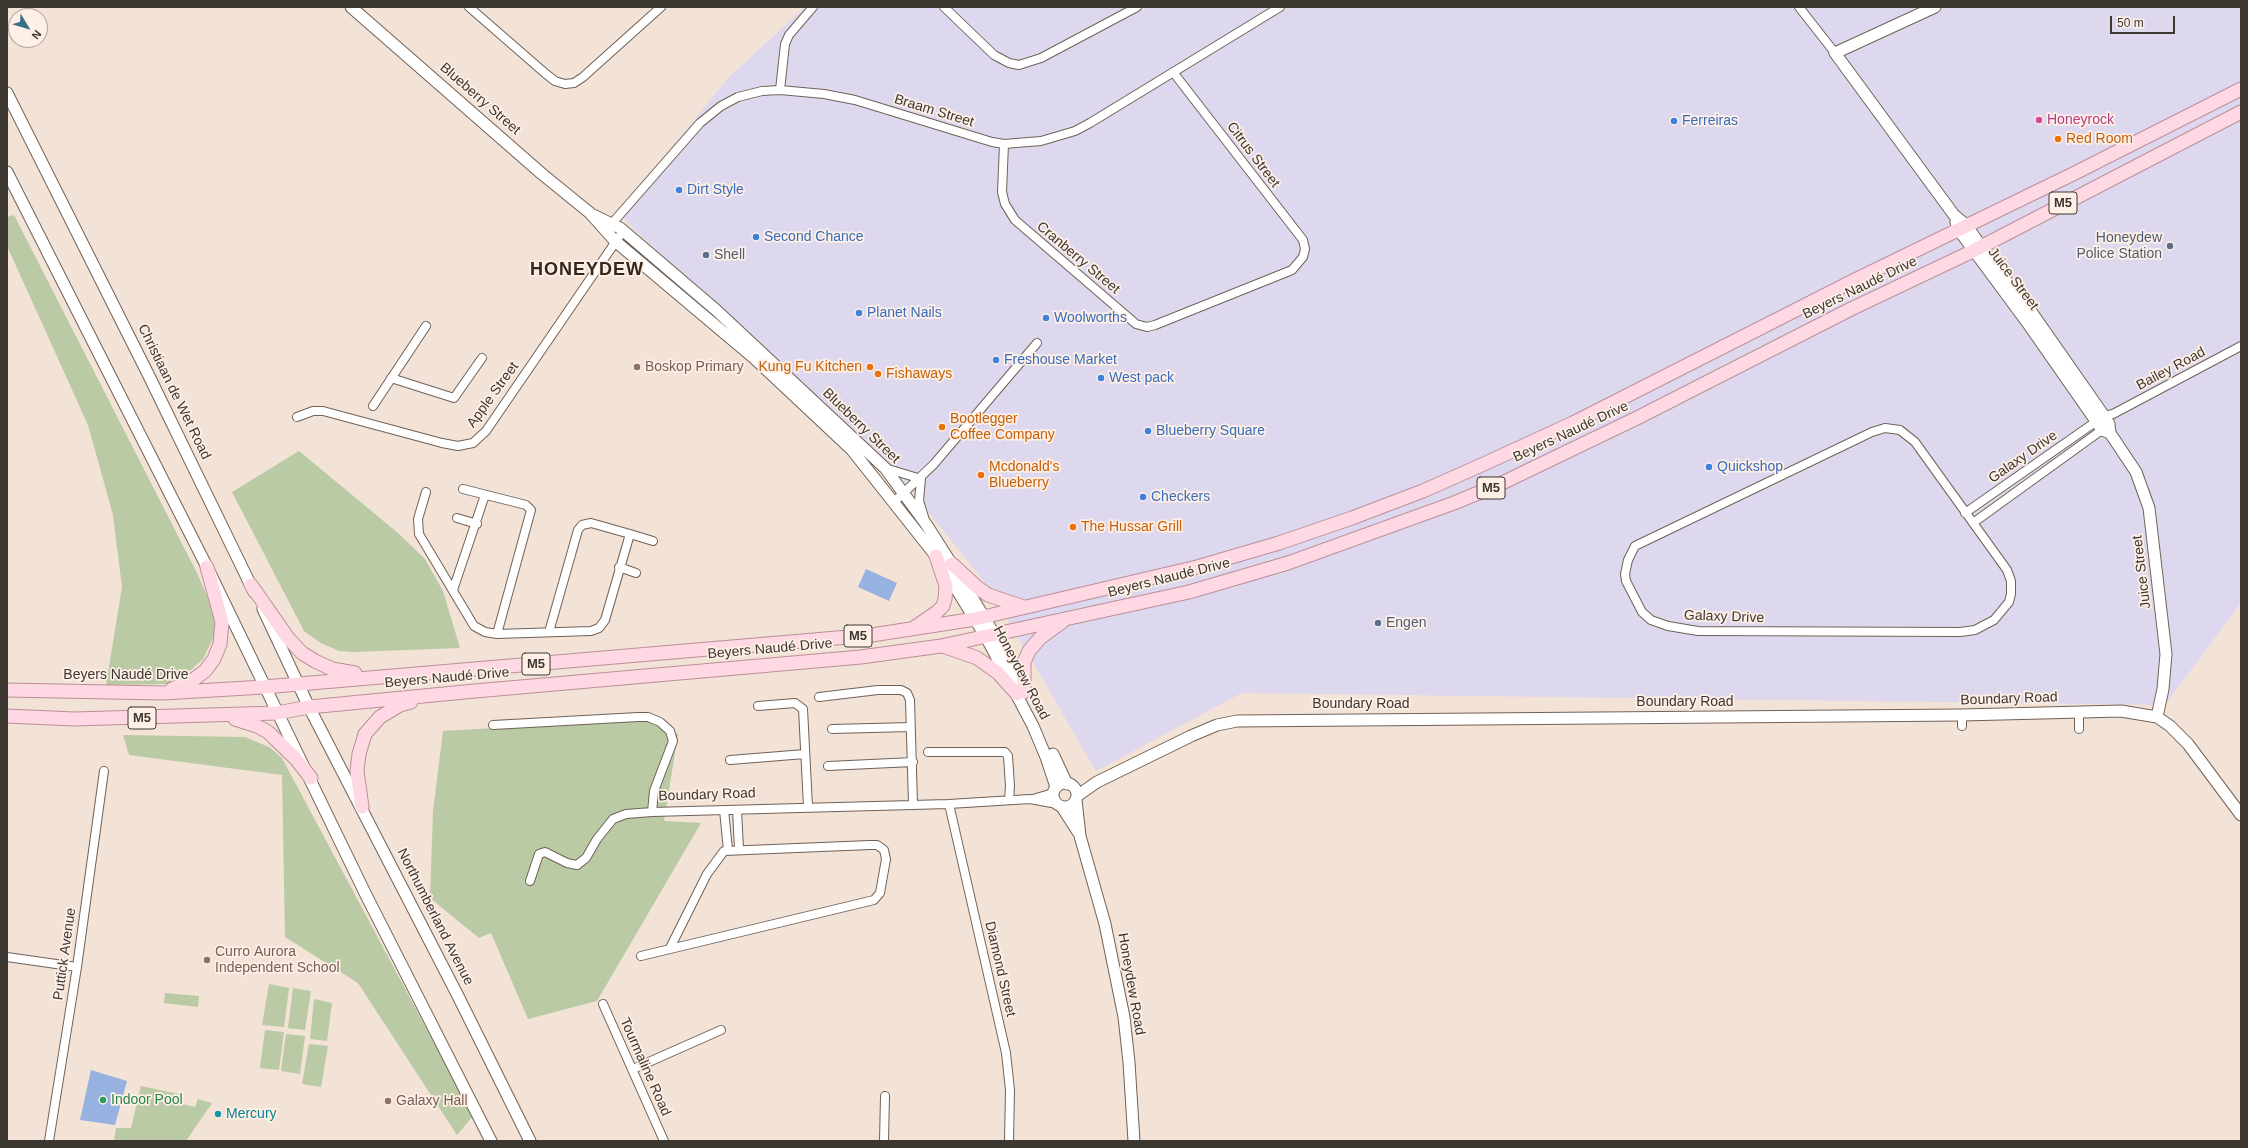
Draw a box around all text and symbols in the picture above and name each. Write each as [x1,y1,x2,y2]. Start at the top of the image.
north arrow [8,8,48,48]
scale bar [2112,8,2177,34]
text: 50 m [2117,16,2144,30]
text: N [29,28,44,42]
street label: Blueberry Street [436,59,524,139]
street label: Braam Street [892,91,976,131]
place label: Honeyrock [2047,112,2114,128]
place label: Ferreiras [1682,113,1738,129]
marker: Honeyrock [2034,115,2044,125]
marker: Ferreiras [1669,116,1679,126]
street label: Citrus Street [1223,119,1283,191]
place label: Red Room [2066,131,2133,147]
marker: Red Room [2053,134,2063,144]
place label: Dirt Style [687,182,744,198]
marker: Dirt Style [674,185,684,195]
road number: M5 [2049,192,2077,214]
street label: Cranberry Street [1033,218,1123,298]
place label: Second Chance [764,229,864,245]
place label: Honeydew Police Station [2076,230,2162,262]
marker: Second Chance [751,232,761,242]
marker: Honeydew Police Station [2165,241,2175,251]
street label: Juice Street [1984,244,2042,314]
place label: Shell [714,247,745,263]
marker: Shell [701,250,711,260]
street label: Beyers Naudé Drive [1800,253,1920,323]
district label: HONEYDEW [530,259,644,281]
place label: Planet Nails [867,305,942,321]
marker: Planet Nails [854,308,864,318]
place label: Woolworths [1054,310,1127,326]
marker: Woolworths [1041,313,1051,323]
street label: Christiaan de Wet Road [134,322,214,462]
street label: Bailey Road [2134,344,2208,394]
place label: Freshouse Market [1004,352,1117,368]
marker: Freshouse Market [991,355,1001,365]
street label: Apple Street [464,359,522,431]
place label: Boskop Primary [645,359,744,375]
place label: Kung Fu Kitchen [758,359,862,375]
marker: Boskop Primary [632,362,642,372]
marker: Kung Fu Kitchen [865,362,875,372]
place label: Fishaways [886,366,952,382]
marker: Fishaways [873,369,883,379]
place label: West pack [1109,370,1174,386]
marker: West pack [1096,373,1106,383]
street label: Blueberry Street [819,385,903,467]
street label: Beyers Naudé Drive [1511,398,1631,466]
place label: Bootlegger Coffee Company [950,411,1055,444]
marker: Bootlegger Coffee Company [937,422,947,432]
place label: Blueberry Square [1156,423,1265,439]
marker: Blueberry Square [1143,426,1153,436]
street label: Galaxy Drive [1985,427,2061,487]
place label: Mcdonald's Blueberry [989,459,1059,492]
place label: Quickshop [1717,459,1783,475]
marker: Quickshop [1704,462,1714,472]
marker: Mcdonald's Blueberry [976,470,986,480]
road number: M5 [1477,477,1505,499]
place label: Checkers [1151,489,1210,505]
marker: Checkers [1138,492,1148,502]
place label: The Hussar Grill [1081,519,1182,535]
marker: The Hussar Grill [1068,522,1078,532]
street label: Juice Street [2129,534,2155,610]
street label: Beyers Naudé Drive [1106,555,1232,601]
street label: Galaxy Drive [1684,607,1764,627]
place label: Engen [1386,615,1426,631]
marker: Engen [1373,618,1383,628]
street label: Honeydew Road [989,623,1053,723]
road number: M5 [844,625,872,647]
street label: Beyers Naudé Drive [707,635,833,663]
road number: M5 [522,653,550,675]
street label: Beyers Naudé Drive [384,664,510,692]
street label: Beyers Naudé Drive [63,667,189,683]
street label: Boundary Road [1960,689,2058,709]
street label: Boundary Road [1636,694,1734,710]
street label: Boundary Road [1312,696,1410,712]
road number: M5 [128,707,156,729]
street label: Boundary Road [658,785,756,805]
street label: Northumberland Avenue [393,846,477,988]
street label: Puttick Avenue [50,907,80,1001]
street label: Diamond Street [981,920,1019,1018]
street label: Honeydew Road [1114,932,1148,1036]
place label: Curro Aurora Independent School [215,944,340,976]
marker: Curro Aurora Independent School [202,955,212,965]
street label: Tourmaline Road [616,1015,674,1119]
place label: Indoor Pool [111,1092,183,1108]
place label: Galaxy Hall [396,1093,468,1109]
marker: Indoor Pool [98,1095,108,1105]
marker: Galaxy Hall [383,1096,393,1106]
place label: Mercury [226,1106,277,1122]
marker: Mercury [213,1109,223,1119]

